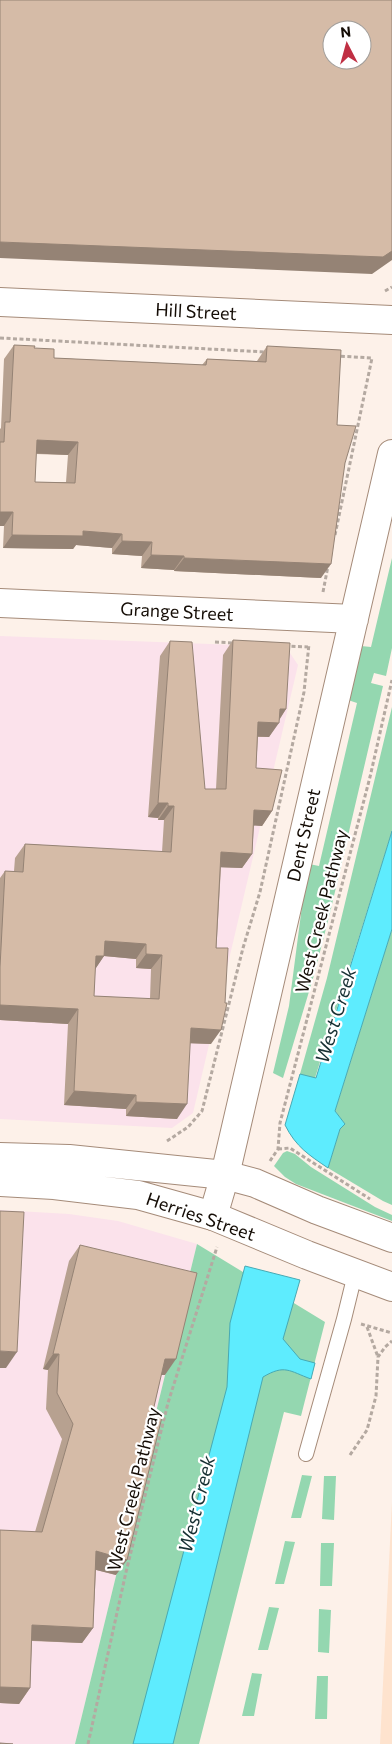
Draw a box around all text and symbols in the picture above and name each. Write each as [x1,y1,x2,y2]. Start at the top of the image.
north arrow [322,20,372,70]
text: N [339,23,352,41]
street label: Hill Street [155,298,237,324]
street label: Grange Street [120,597,234,625]
street label: Dent Street [282,786,324,884]
street label: West Creek Pathway [290,827,352,995]
water label: West Creek [310,964,361,1066]
street label: Herries Street [144,1187,258,1245]
street label: West Creek Pathway [102,1405,164,1573]
water label: West Creek [173,1453,219,1555]

